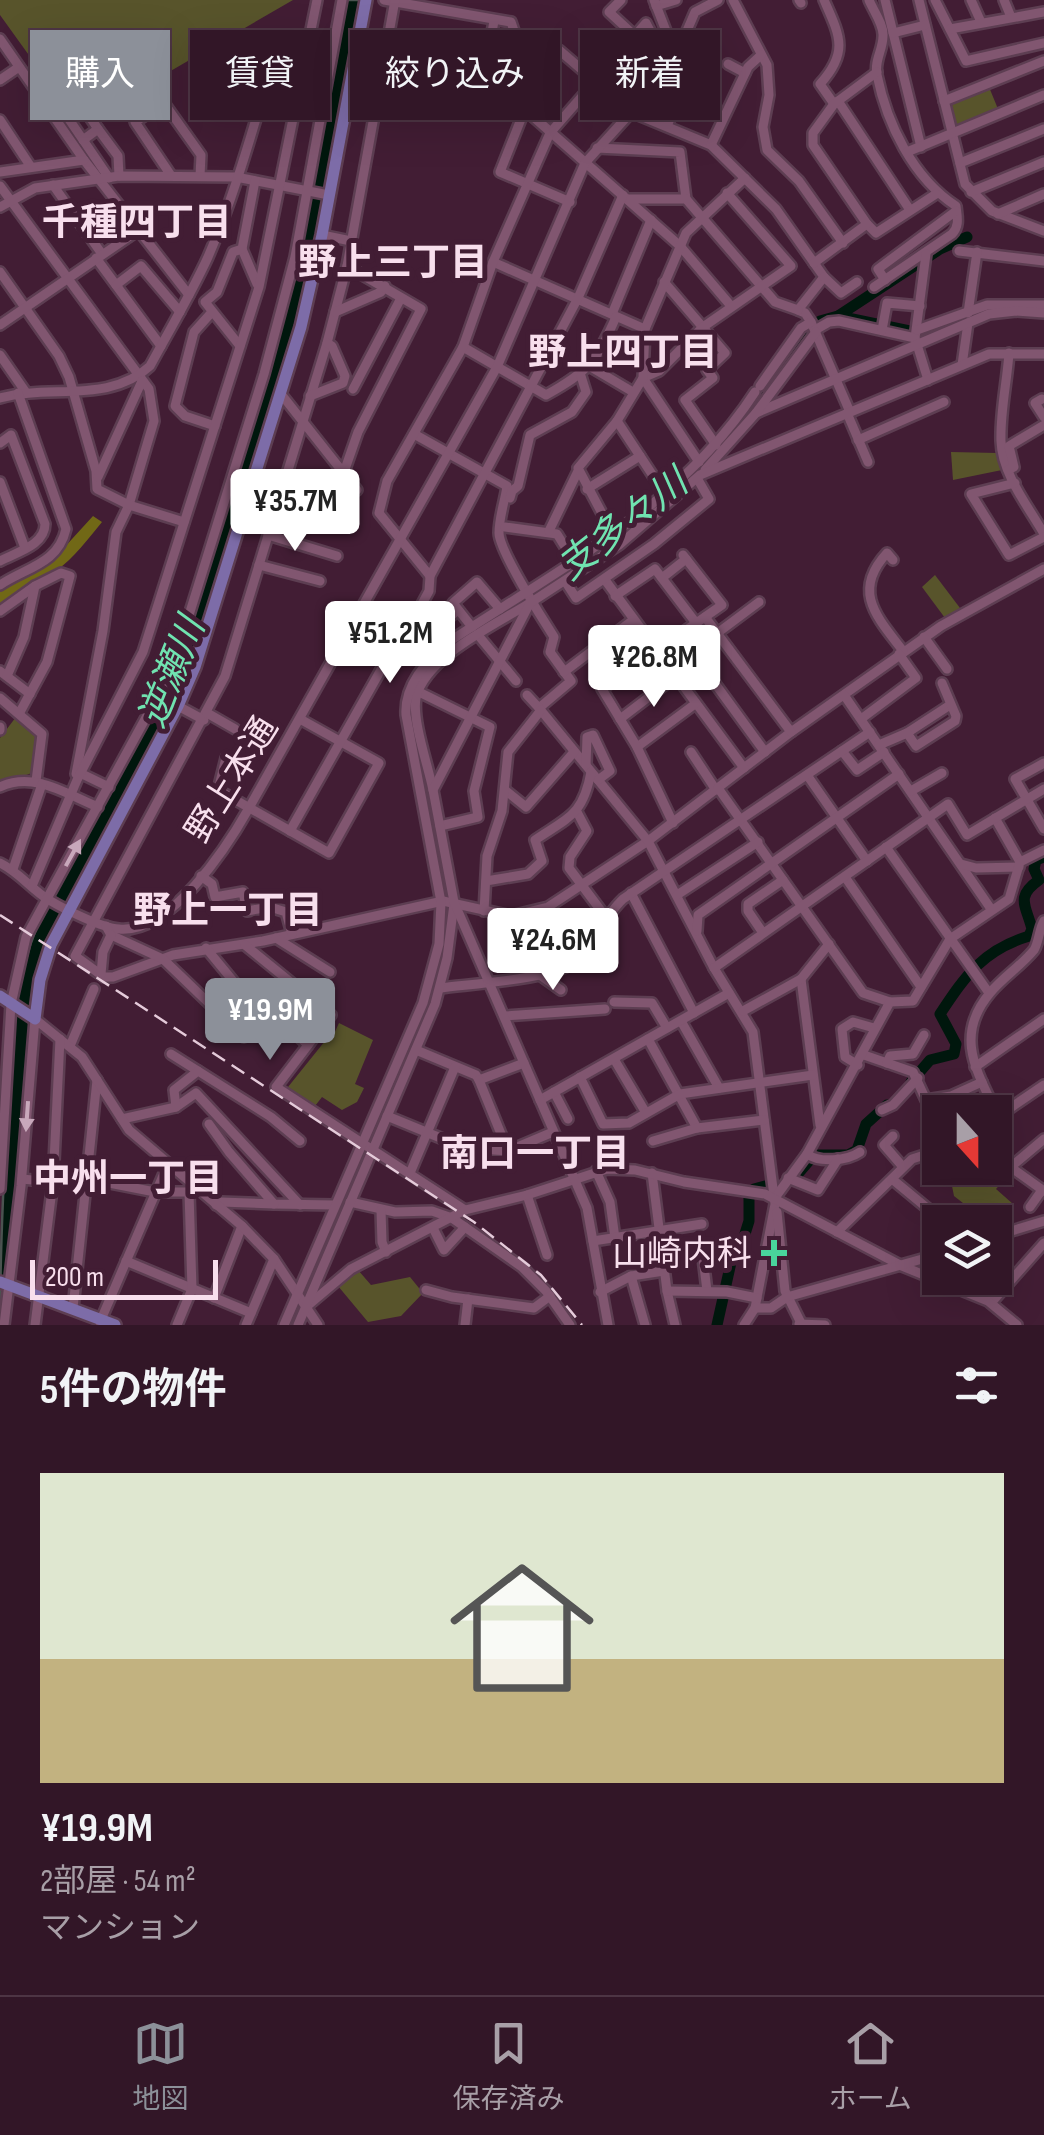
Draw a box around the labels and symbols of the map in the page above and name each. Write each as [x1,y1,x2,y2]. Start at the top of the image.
district label: 千種四丁目 [42,201,232,246]
district label: 野上三丁目 [298,241,488,286]
district label: 野上四丁目 [528,331,718,376]
water label: 支多々川 [549,458,700,590]
pin: ¥35.7M [214,469,376,554]
pin: ¥51.2M [309,601,471,686]
water label: 逆瀬川 [130,608,216,734]
pin: ¥26.8M [573,625,735,710]
street label: 野上本通 [177,709,288,851]
one-way arrow [64,839,81,868]
district label: 野上一丁目 [133,889,323,934]
pin: ¥24.6M [472,908,634,993]
pin: ¥19.9M [189,978,351,1063]
north arrow [922,1095,1012,1185]
one-way arrow [18,1100,34,1132]
district label: 南口一丁目 [440,1132,630,1177]
district label: 中州一丁目 [33,1157,223,1202]
place label: 山崎内科 [612,1233,752,1276]
marker: 山崎内科 [761,1240,787,1266]
scale bar [30,1255,218,1300]

